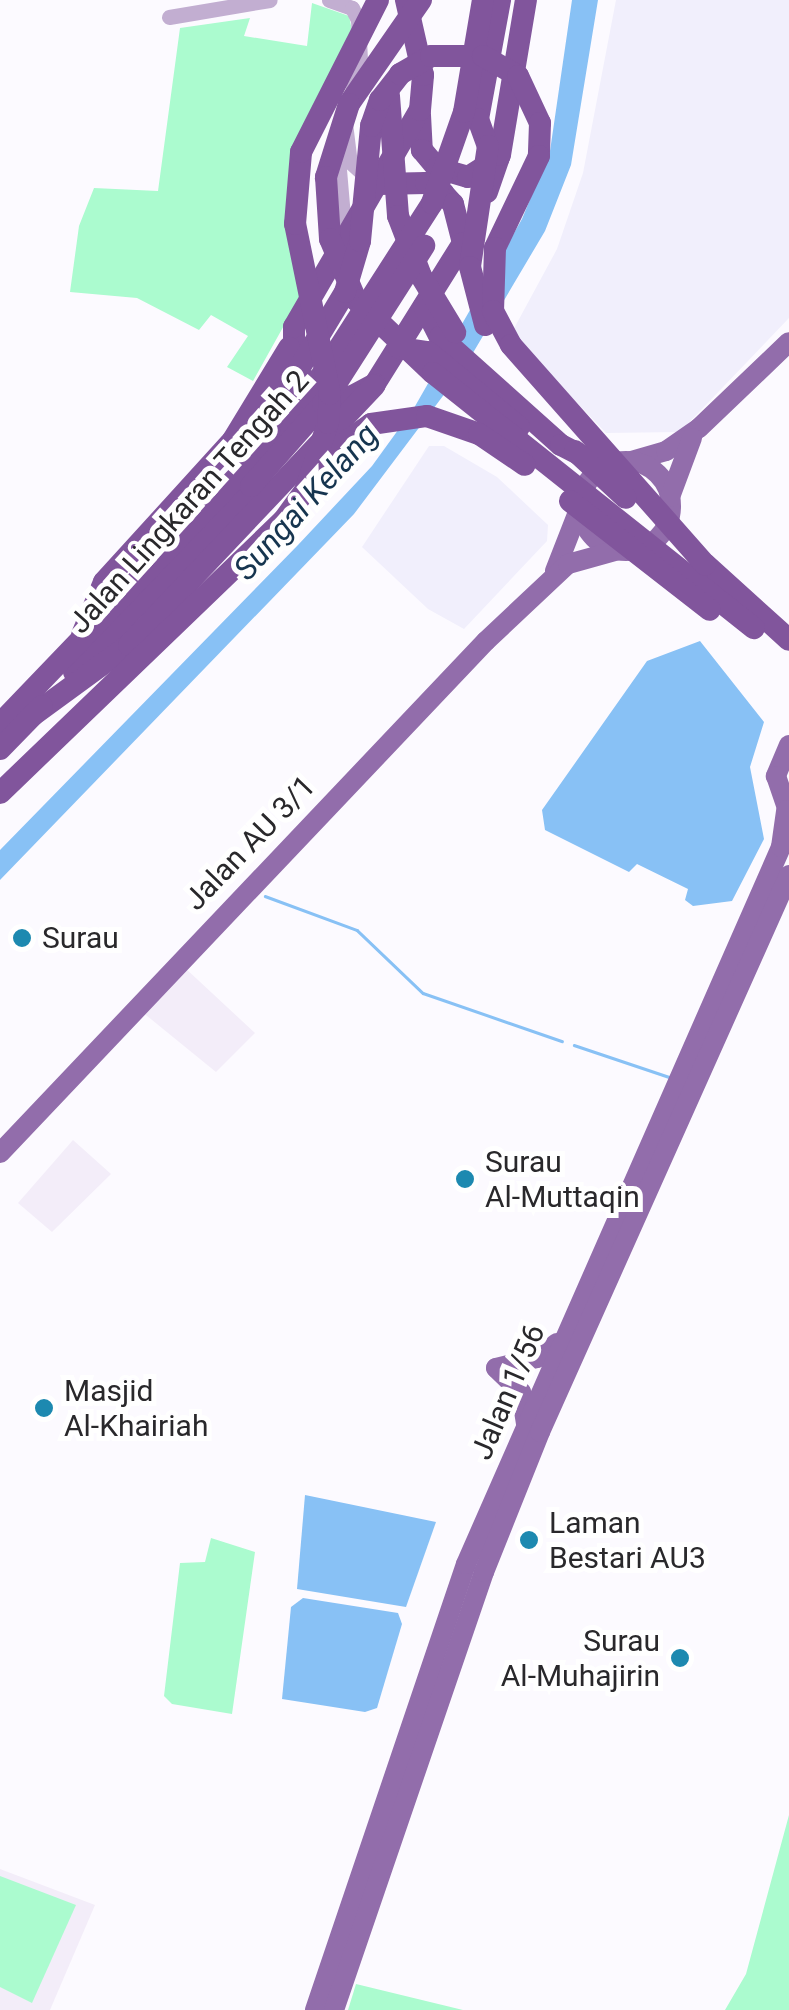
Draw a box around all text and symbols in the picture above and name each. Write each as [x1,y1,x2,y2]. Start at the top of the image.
street label: Jalan Lingkaran Tengah 2 [61,363,317,641]
water label: Sungai Kelang [226,416,386,588]
street label: Jalan AU 3/1 [177,768,323,918]
place label: Surau [42,920,119,956]
marker: Surau [11,927,33,949]
place label: Surau Al-Muttaqin [485,1144,640,1214]
marker: Surau Al-Muttaqin [454,1168,476,1190]
street label: Jalan 1/56 [463,1319,553,1465]
place label: Masjid Al-Khairiah [64,1373,208,1444]
marker: Masjid Al-Khairiah [33,1397,55,1419]
place label: Laman Bestari AU3 [549,1505,706,1576]
marker: Laman Bestari AU3 [518,1529,540,1551]
place label: Surau Al-Muhajirin [501,1623,660,1694]
marker: Surau Al-Muhajirin [669,1647,691,1669]

